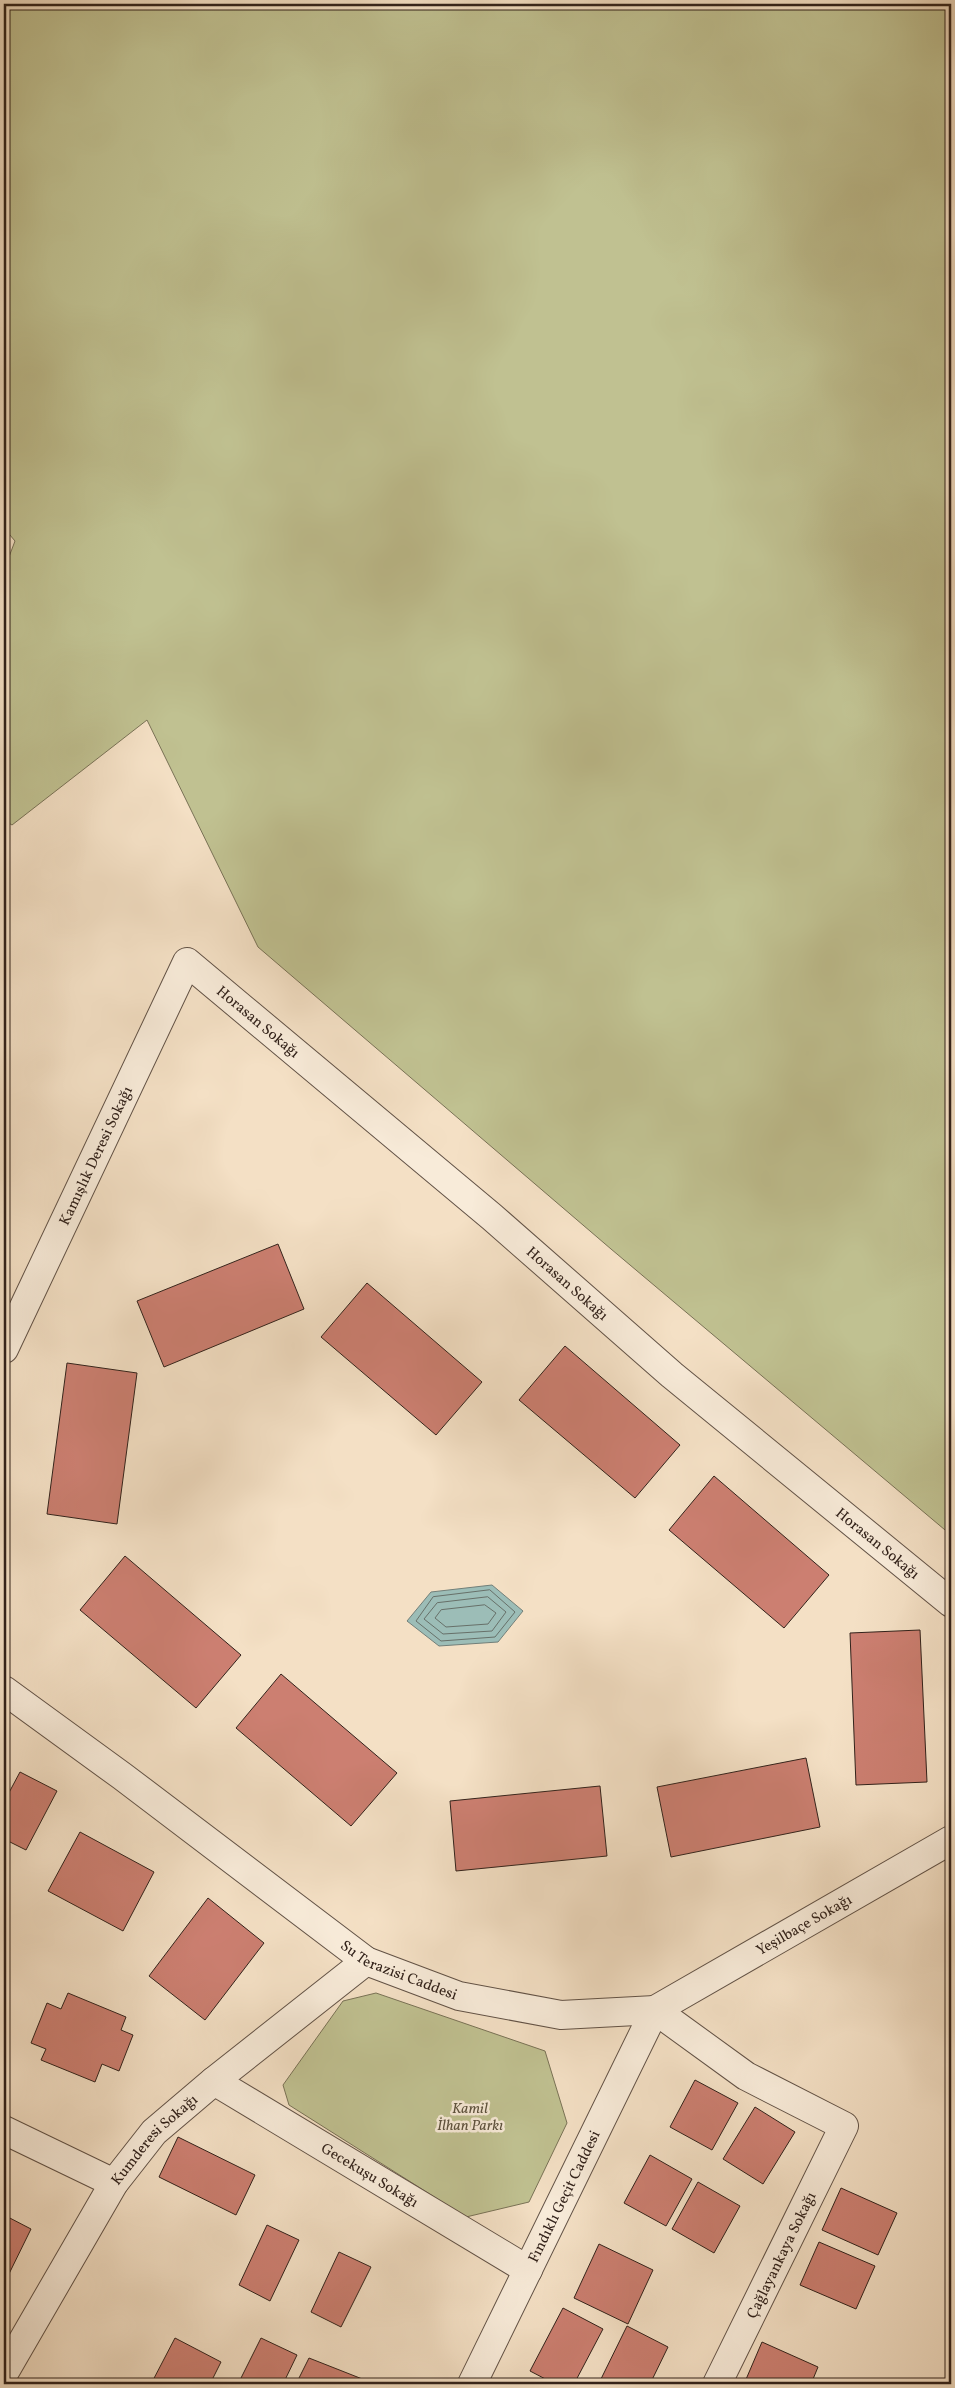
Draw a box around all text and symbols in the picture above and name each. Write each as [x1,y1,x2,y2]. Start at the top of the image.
street label: Horasan Sokağı [211,982,304,1064]
street label: Kamışlık Deresi Sokağı [55,1083,139,1229]
street label: Horasan Sokağı [521,1242,612,1326]
street label: Horasan Sokağı [830,1504,923,1585]
street label: Yeşilbaçe Sokağı [753,1890,856,1962]
street label: Su Terazisi Caddesi [335,1936,460,2006]
street label: Kumderesi Sokağı [107,2090,203,2190]
park label: Kamil İlhan Parkı [437,2099,503,2137]
street label: Fındıklı Geçit Caddesi [524,2127,606,2266]
street label: Gecekuşu Sokağı [316,2139,422,2214]
street label: Çağlayankaya Sokağı [743,2189,822,2323]

